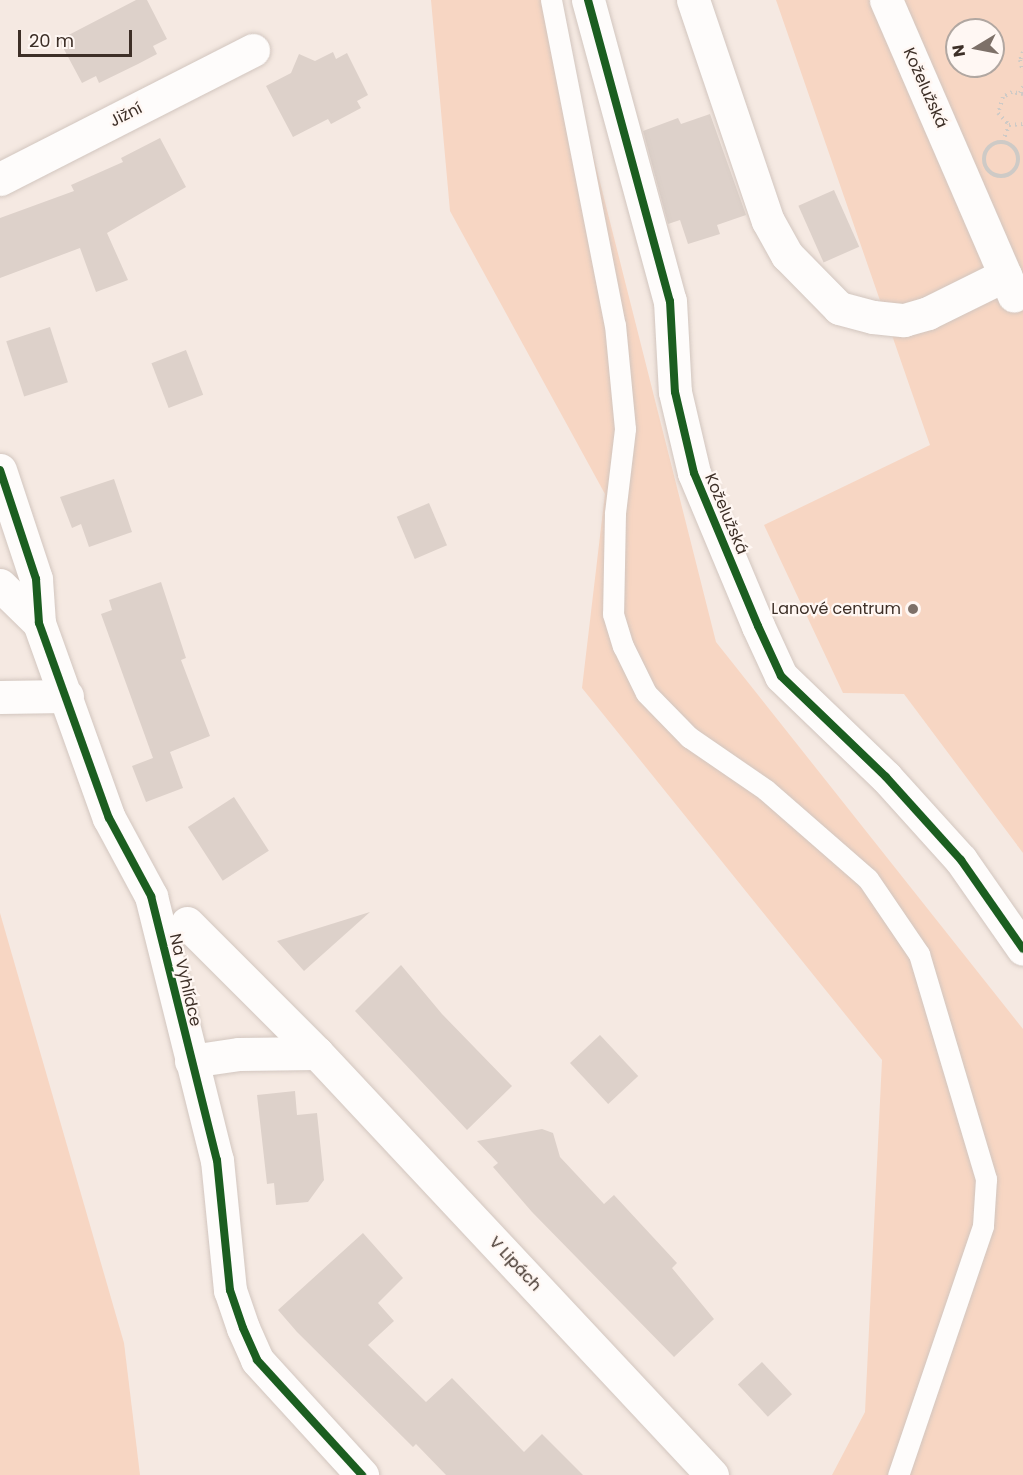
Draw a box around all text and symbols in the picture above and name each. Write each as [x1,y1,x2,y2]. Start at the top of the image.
scale bar [21,18,135,56]
north arrow [945,18,1005,78]
text: 20 m [29,28,74,53]
text: N [946,43,971,59]
street label: Koželužská [899,45,951,131]
street label: Jižní [107,99,145,131]
street label: Koželužská [700,471,752,557]
place label: Lanové centrum [771,599,901,619]
marker: Lanové centrum [906,602,920,616]
street label: Na Vyhlídce [165,932,205,1028]
street label: V Lipách [485,1233,545,1295]

